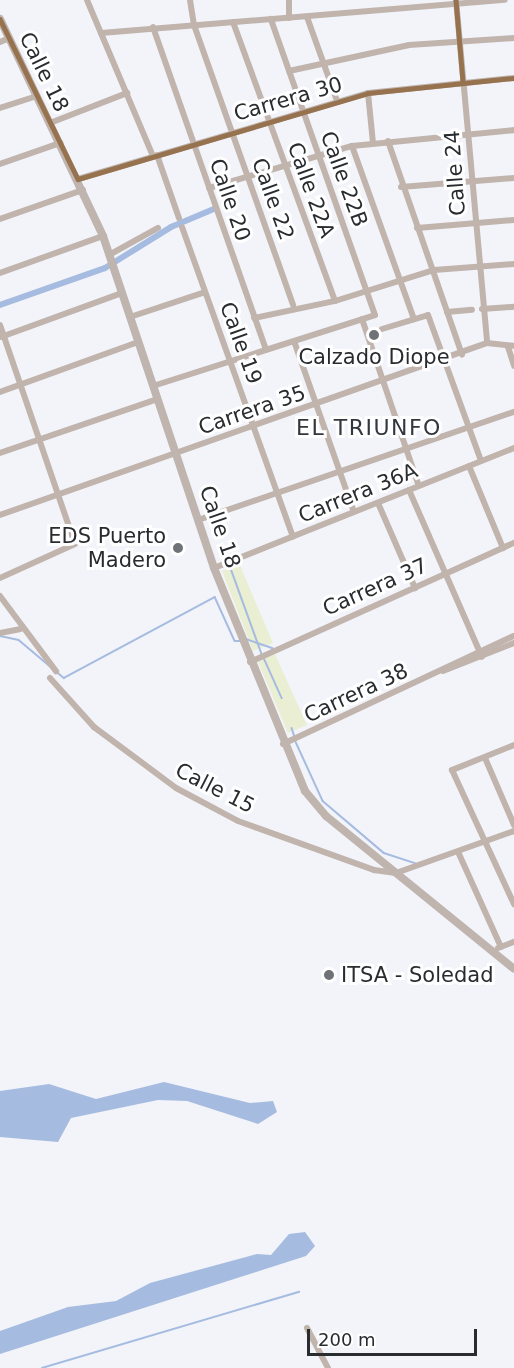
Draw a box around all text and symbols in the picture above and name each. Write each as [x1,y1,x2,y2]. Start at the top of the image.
street label: Calle 18 [14,28,74,116]
street label: Carrera 30 [231,71,345,127]
street label: Calle 22B [315,128,373,230]
street label: Calle 24 [439,129,471,217]
street label: Calle 22A [282,139,340,241]
street label: Calle 20 [204,155,256,245]
street label: Calle 22 [247,155,299,243]
street label: Calle 19 [215,299,267,387]
marker: Calzado Diope [367,328,381,342]
place label: Calzado Diope [298,344,450,370]
street label: Carrera 35 [195,380,309,440]
district label: EL TRIUNFO [296,415,442,441]
street label: Carrera 36A [295,458,421,528]
street label: Calle 18 [194,482,246,572]
place label: EDS Puerto Madero [48,523,166,573]
marker: EDS Puerto Madero [171,541,185,555]
street label: Carrera 37 [319,553,431,621]
street label: Carrera 38 [300,658,412,728]
street label: Calle 15 [171,757,259,819]
place label: ITSA - Soledad [341,962,493,988]
marker: ITSA - Soledad [322,968,336,982]
scale bar [310,1317,480,1355]
text: 200 m [318,1329,376,1350]

